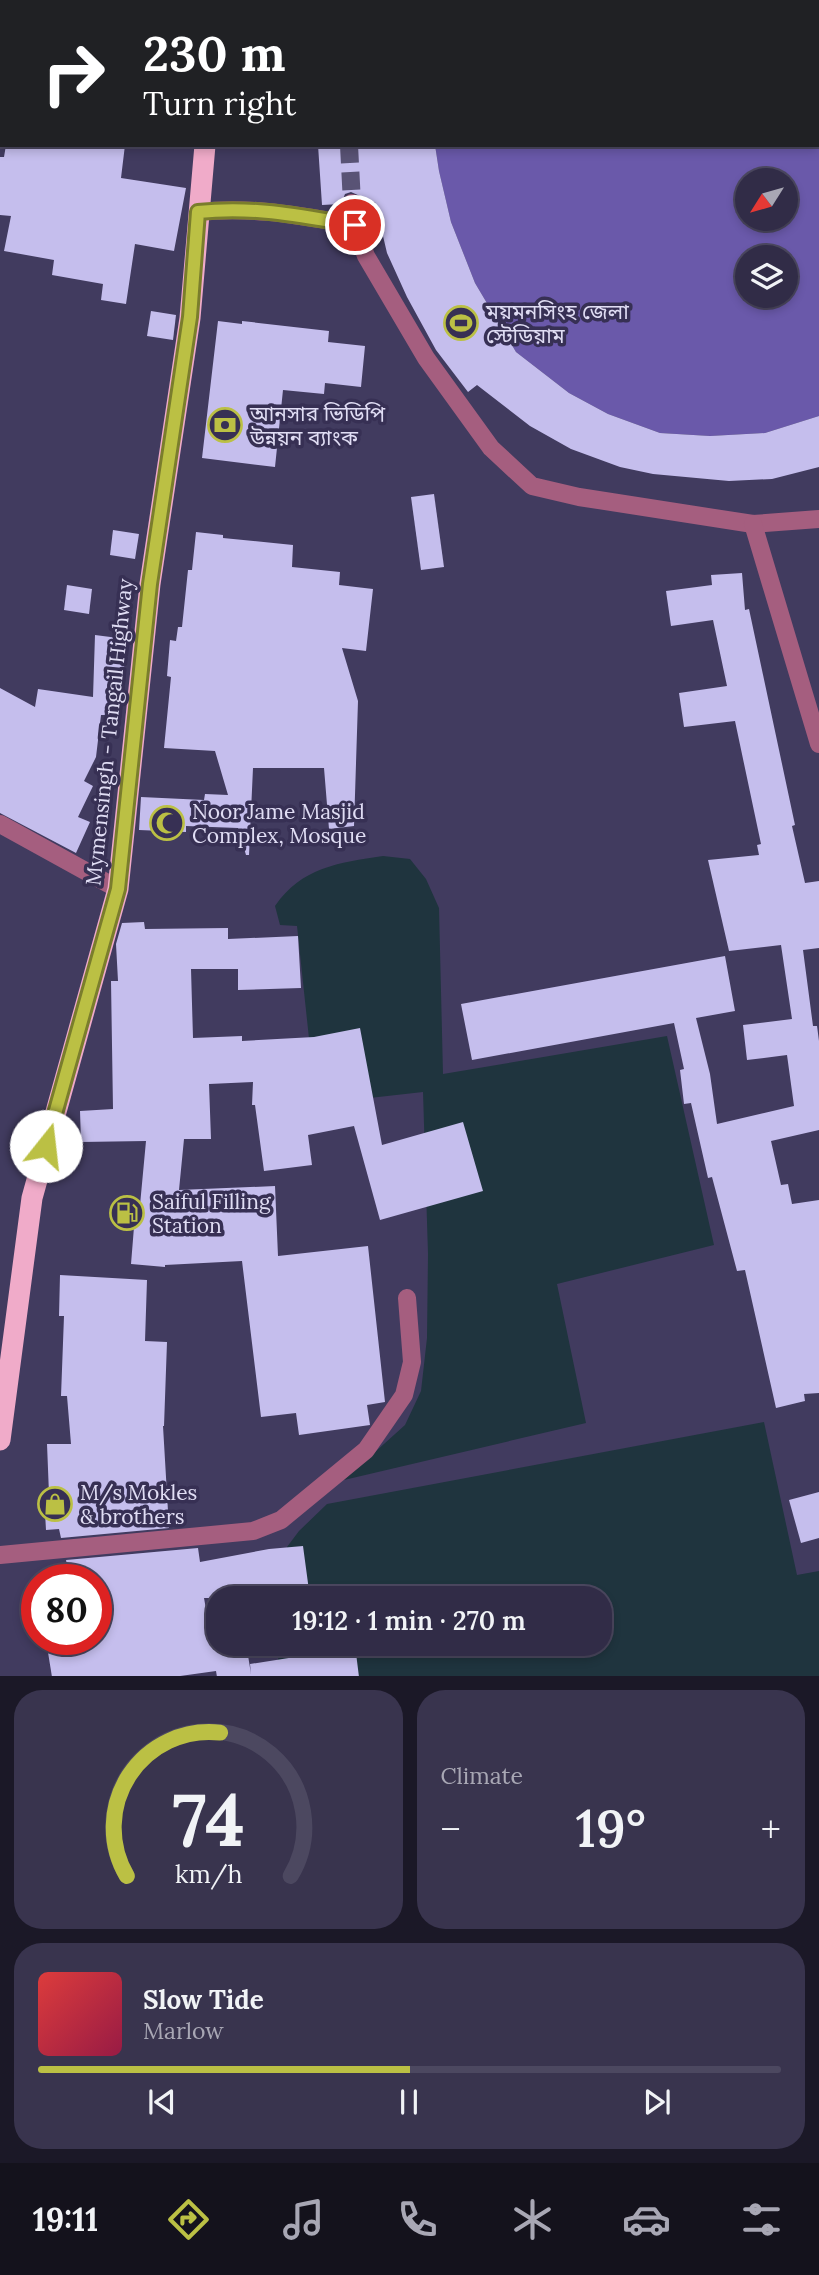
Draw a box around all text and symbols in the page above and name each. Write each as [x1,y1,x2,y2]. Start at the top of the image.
text: 230 m [143,22,286,84]
icon: right [28,28,119,119]
text: Turn right [143,83,296,124]
north arrow [735,168,798,231]
map controls [735,168,798,308]
pin [325,195,385,255]
icon: arrive [336,206,374,244]
button: layers [735,245,798,308]
place label: ময়মনসিংহ জেলা স্টেডিয়াম [485,298,629,349]
sports icon: ময়মনসিংহ জেলা স্টেডিয়াম [442,304,480,342]
place label: আনসার ভিডিপি উন্নয়ন ব্যাংক [249,400,386,451]
bank icon: আনসার ভিডিপি উন্নয়ন ব্যাংক [206,406,244,444]
street label: Mymensingh - Tangail Highway [79,577,139,887]
place label: Noor Jame Masjid Complex, Mosque [192,798,366,849]
mosque icon: Noor Jame Masjid Complex, Mosque [148,804,186,842]
position arrow [9,1109,83,1183]
place label: Saiful Filling Station [152,1188,271,1239]
fuel station icon: Saiful Filling Station [108,1194,146,1232]
place label: M/s Mokles & brothers [80,1479,197,1530]
shop icon: M/s Mokles & brothers [36,1485,74,1523]
speed limit sign: 80 [21,1564,112,1655]
text: 19:12 · 1 min · 270 m [292,1604,526,1637]
text: Climate [441,1761,523,1790]
text: 74 [172,1773,245,1866]
text: 19° [575,1795,646,1861]
text: − [441,1805,461,1853]
text: + [761,1805,781,1853]
text: km/h [174,1857,242,1889]
text: Slow Tide [143,1983,264,2016]
text: Marlow [143,2016,224,2045]
icon: previous [143,2083,181,2121]
icon: pause [390,2083,428,2121]
icon: next [638,2083,676,2121]
icon: directions [164,2195,213,2244]
icon: music [279,2195,328,2244]
icon: phone [393,2195,442,2244]
icon: climate [508,2195,557,2244]
icon: car [622,2195,671,2244]
icon: filters [737,2195,786,2244]
text: 19:11 [33,2199,98,2240]

